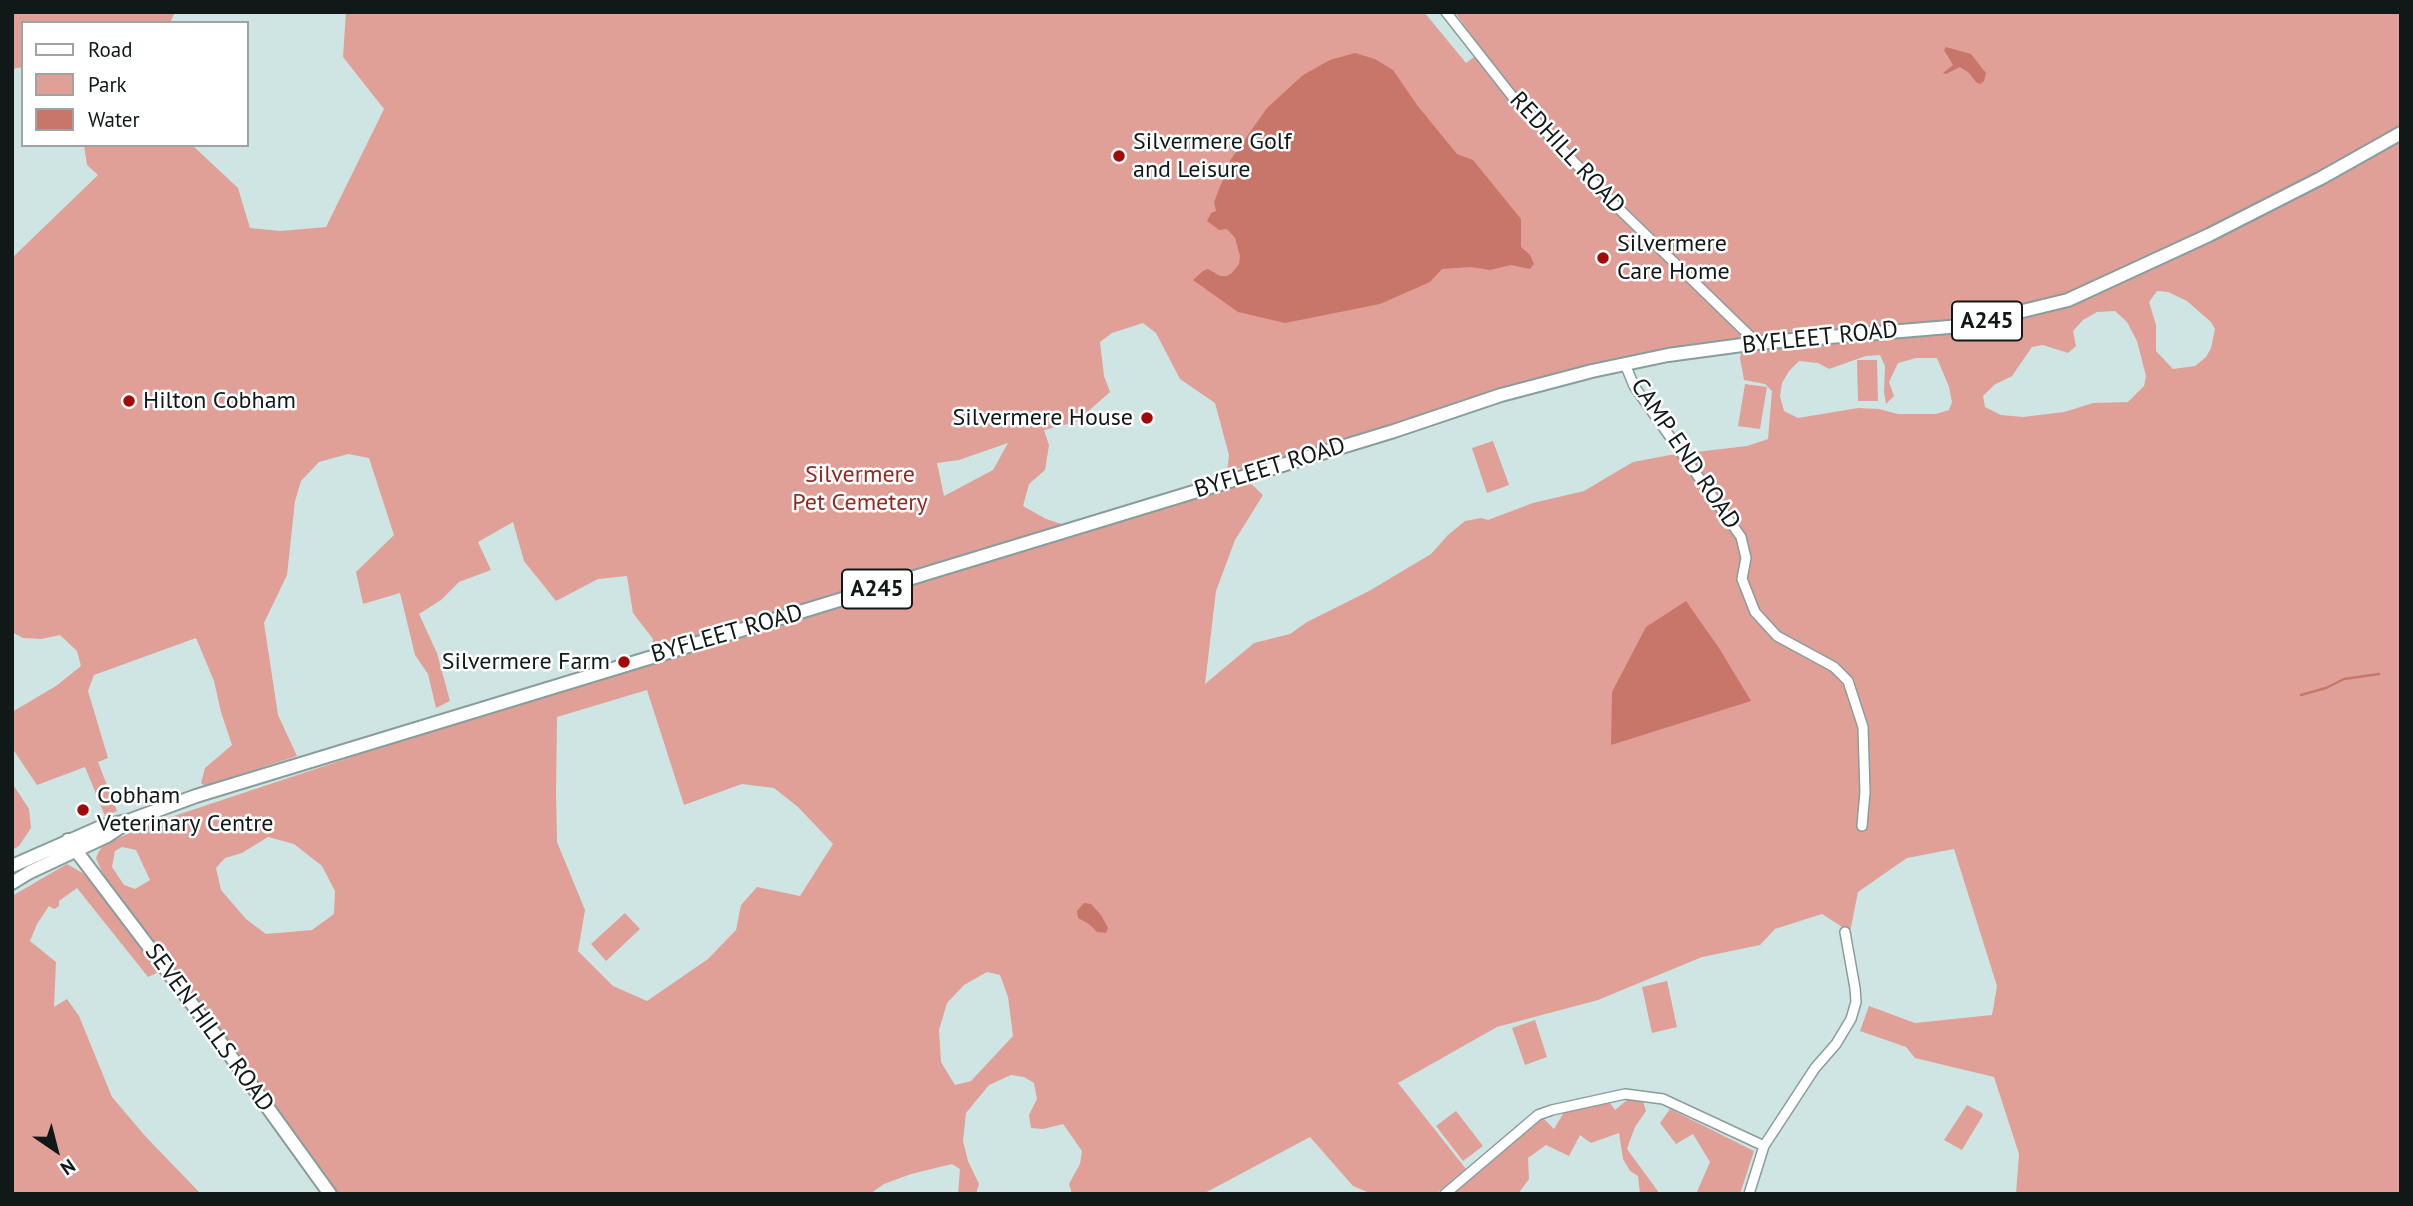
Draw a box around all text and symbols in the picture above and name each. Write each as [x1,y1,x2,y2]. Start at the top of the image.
legend [21,21,248,147]
text: Road [88,36,132,63]
text: Park [88,71,127,98]
street label: REDHILL ROAD [1503,86,1631,220]
text: Water [88,106,140,133]
place label: Silvermere Golf and Leisure [1133,128,1291,184]
marker: Silvermere Golf and Leisure [1111,148,1127,164]
place label: Silvermere Care Home [1617,230,1730,286]
marker: Silvermere Care Home [1595,250,1611,266]
road number: A245 [1952,302,2022,340]
street label: BYFLEET ROAD [1741,316,1899,360]
street label: CAMP END ROAD [1624,373,1746,535]
place label: Hilton Cobham [143,387,296,415]
marker: Hilton Cobham [121,393,137,409]
place label: Silvermere House [952,404,1133,432]
marker: Silvermere House [1139,410,1155,426]
street label: BYFLEET ROAD [1191,431,1349,505]
park label: Silvermere Pet Cemetery [792,461,928,517]
road number: A245 [842,569,912,608]
street label: BYFLEET ROAD [648,599,806,669]
place label: Silvermere Farm [442,648,610,676]
marker: Silvermere Farm [616,654,632,670]
place label: Cobham Veterinary Centre [97,782,274,838]
marker: Cobham Veterinary Centre [75,802,91,818]
street label: SEVEN HILLS ROAD [138,938,280,1118]
north arrow [21,1115,91,1185]
text: N [56,1154,80,1181]

